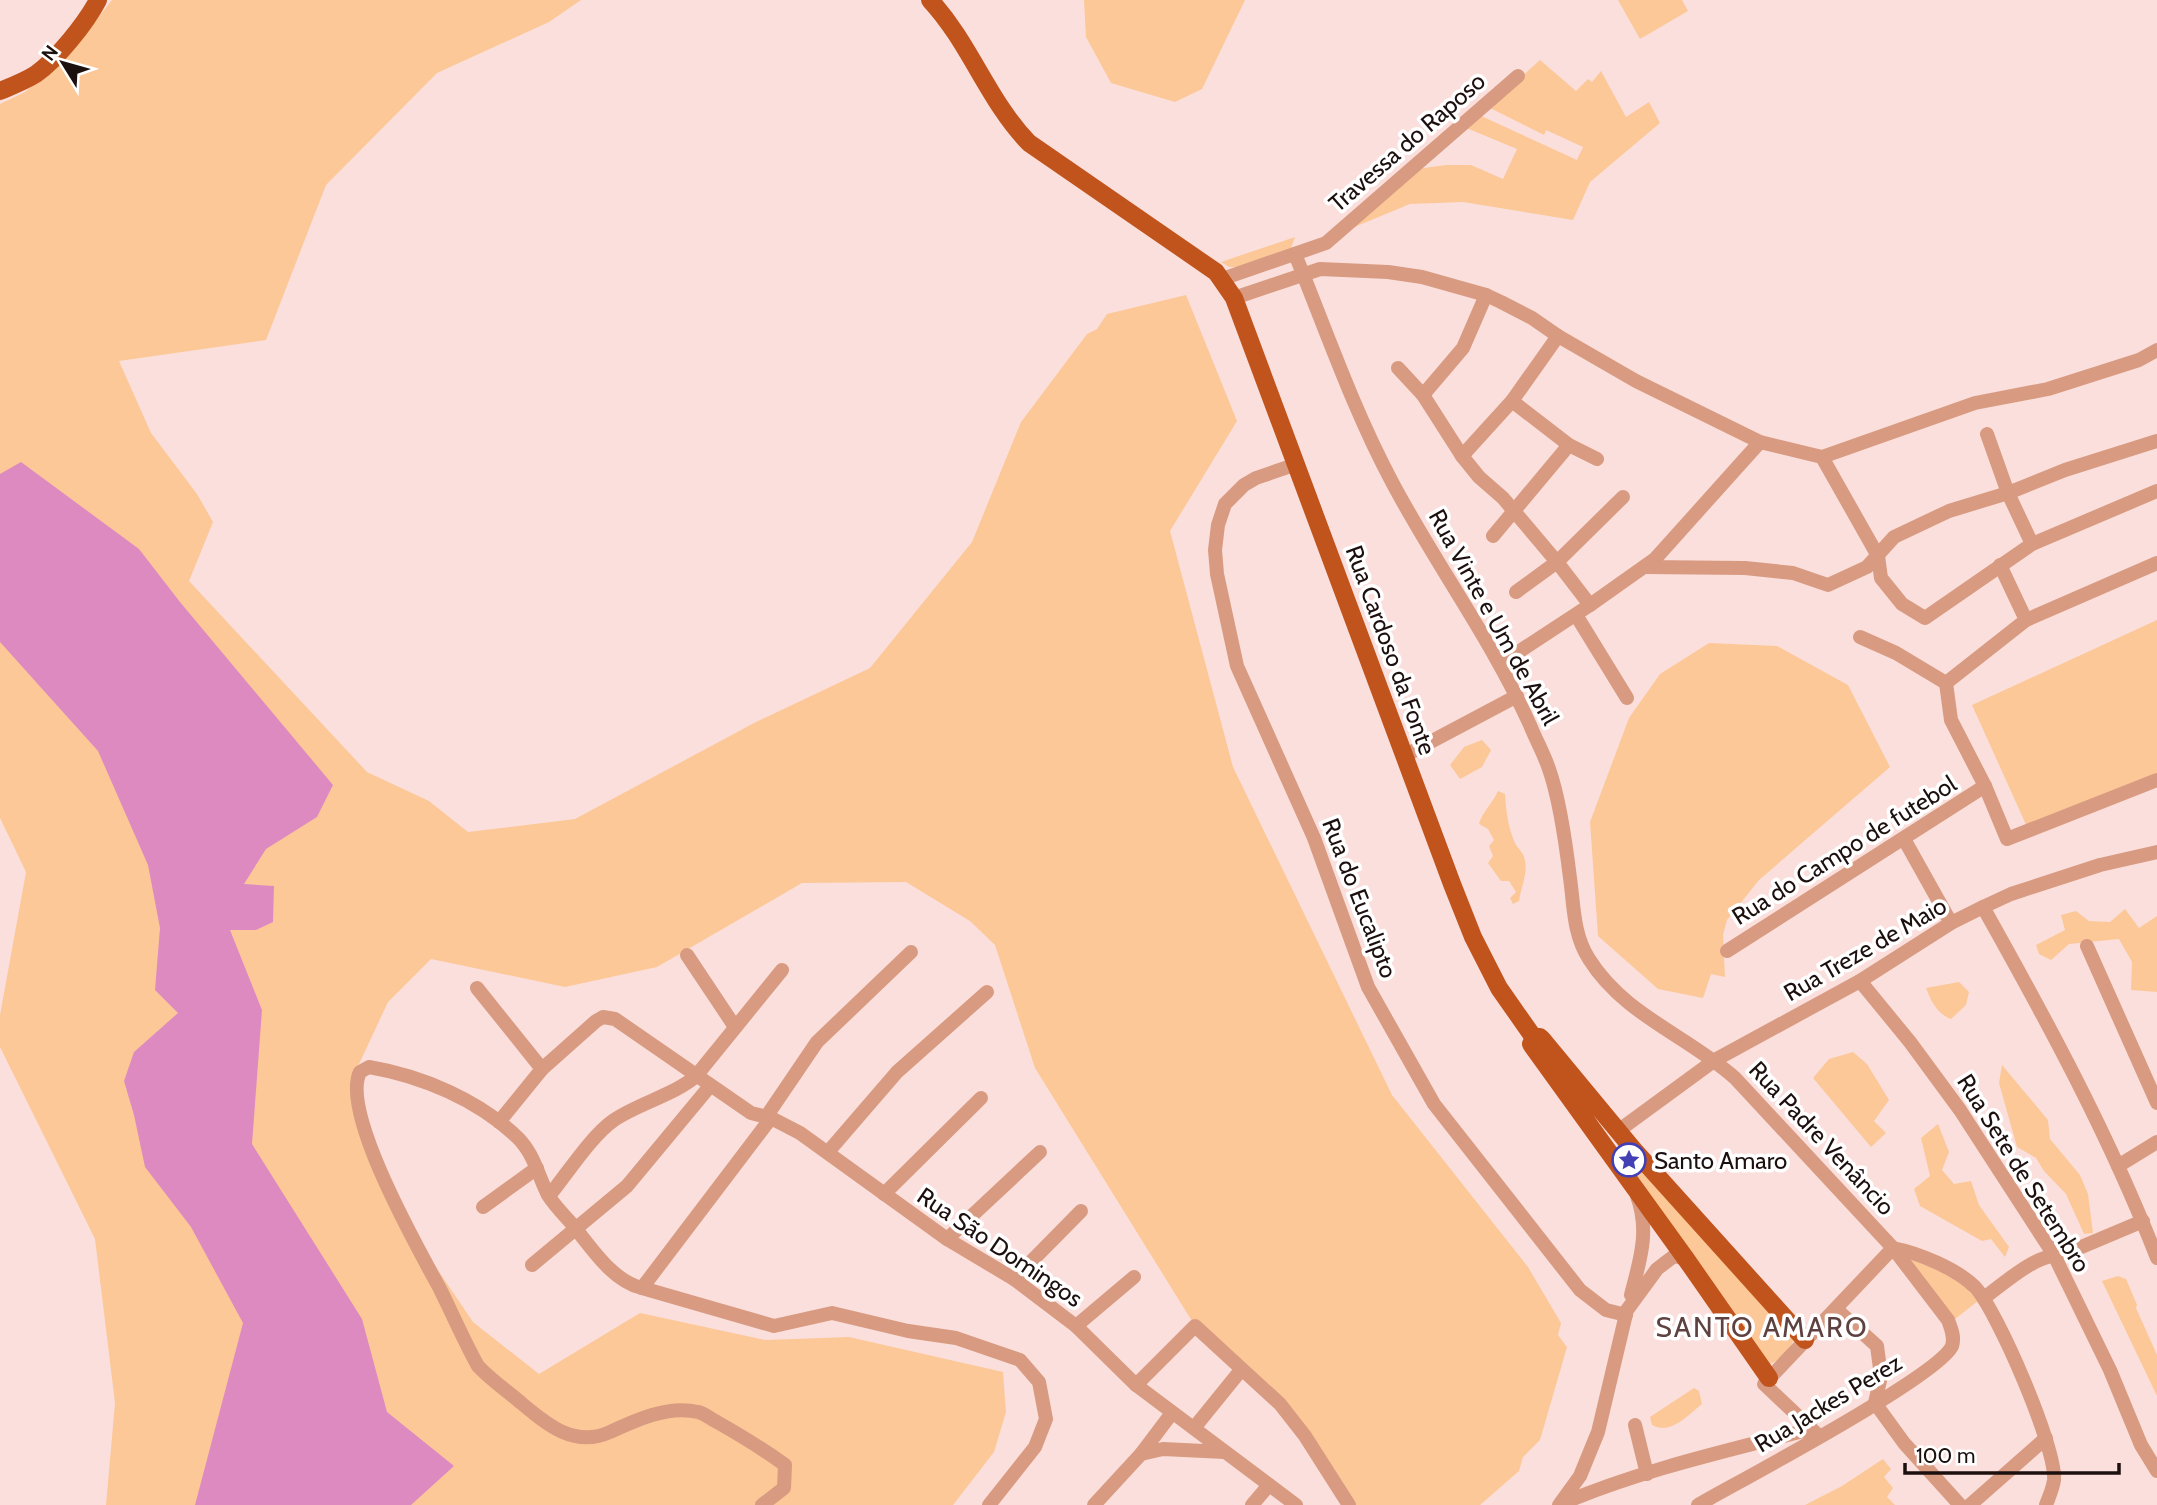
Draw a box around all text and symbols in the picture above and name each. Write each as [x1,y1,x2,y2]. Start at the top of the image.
north arrow [28,28,98,98]
text: N [37,41,63,65]
street label: Travessa do Raposo [1323,66,1491,218]
street label: Rua Vinte e Um de Abril [1423,504,1565,730]
street label: Rua Cardoso da Fonte [1340,541,1442,759]
street label: Rua do Campo de futebol [1727,769,1962,931]
street label: Rua do Eucalipto [1316,814,1404,982]
street label: Rua Treze de Maio [1779,891,1951,1007]
street label: Rua Padre Venâncio [1743,1055,1901,1221]
street label: Rua Sete de Setembro [1951,1069,2097,1277]
place icon: Santo Amaro [1610,1141,1648,1179]
place label: Santo Amaro [1654,1146,1787,1175]
street label: Rua São Domingos [912,1181,1088,1313]
district label: SANTO AMARO [1655,1310,1869,1344]
street label: Rua Jackes Perez [1749,1348,1907,1458]
scale bar [1905,1432,2118,1476]
text: 100 m [1916,1443,1975,1468]

